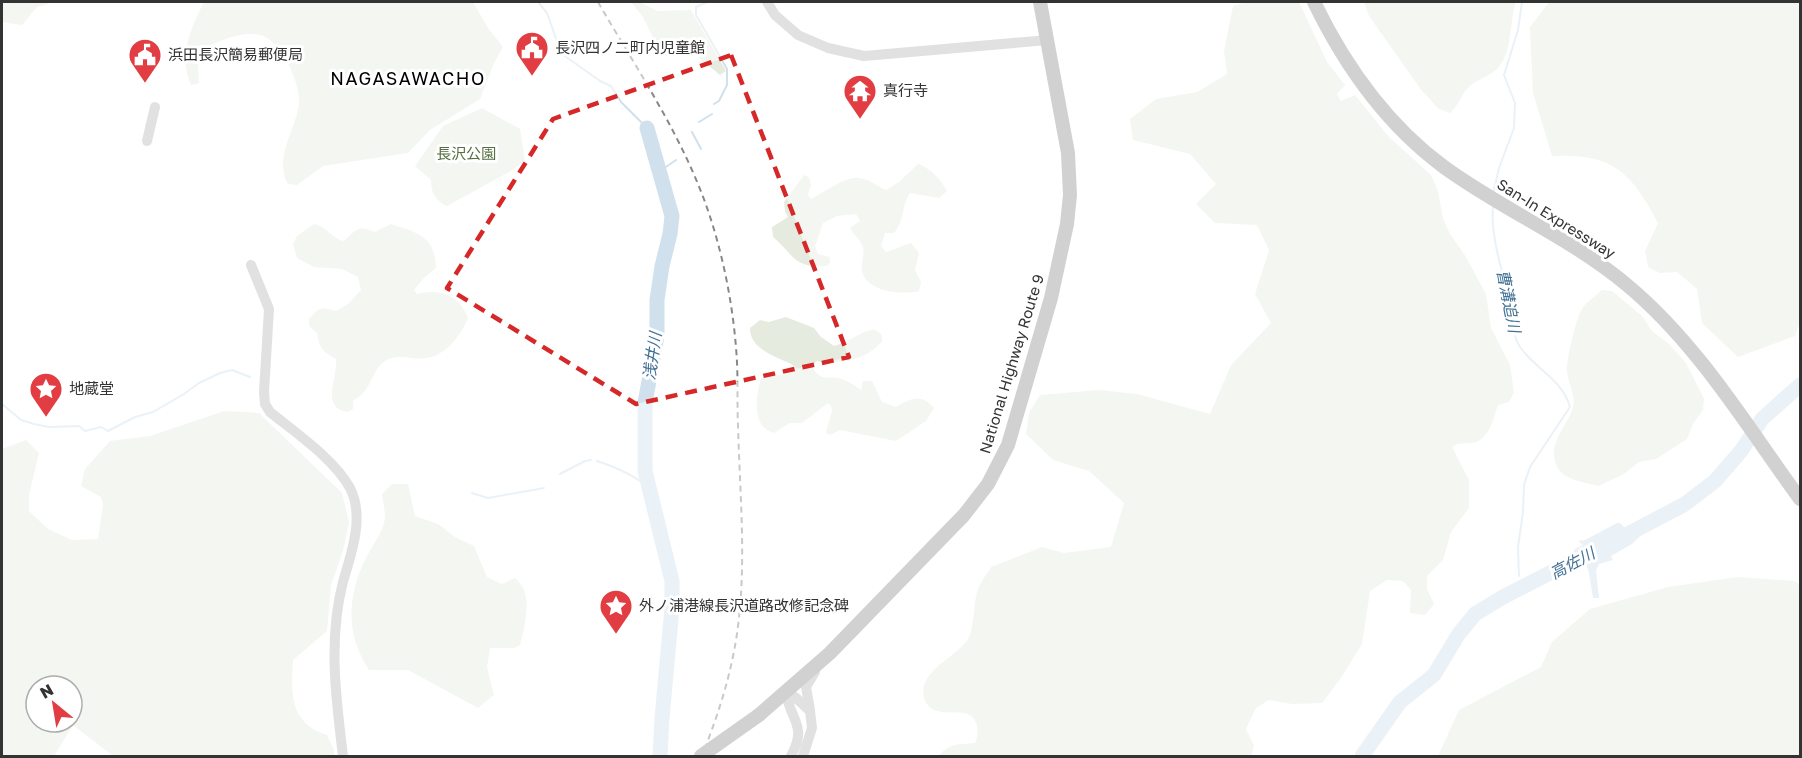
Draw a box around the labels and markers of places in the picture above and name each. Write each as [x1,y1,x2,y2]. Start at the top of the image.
public building icon: 長沢四ノ二町内児童館 [514,30,550,77]
public building icon: 浜田長沢簡易郵便局 [127,37,163,84]
place label: 長沢四ノ二町内児童館 [555,38,705,56]
place label: 浜田長沢簡易郵便局 [168,45,303,63]
temple icon: 真行寺 [842,73,878,120]
place label: 真行寺 [883,81,928,99]
place icon: 地蔵堂 [28,371,64,418]
place label: 地蔵堂 [69,379,114,397]
place icon: 外ノ浦港線長沢道路改修記念碑 [598,588,634,635]
place label: 外ノ浦港線長沢道路改修記念碑 [639,596,849,614]

